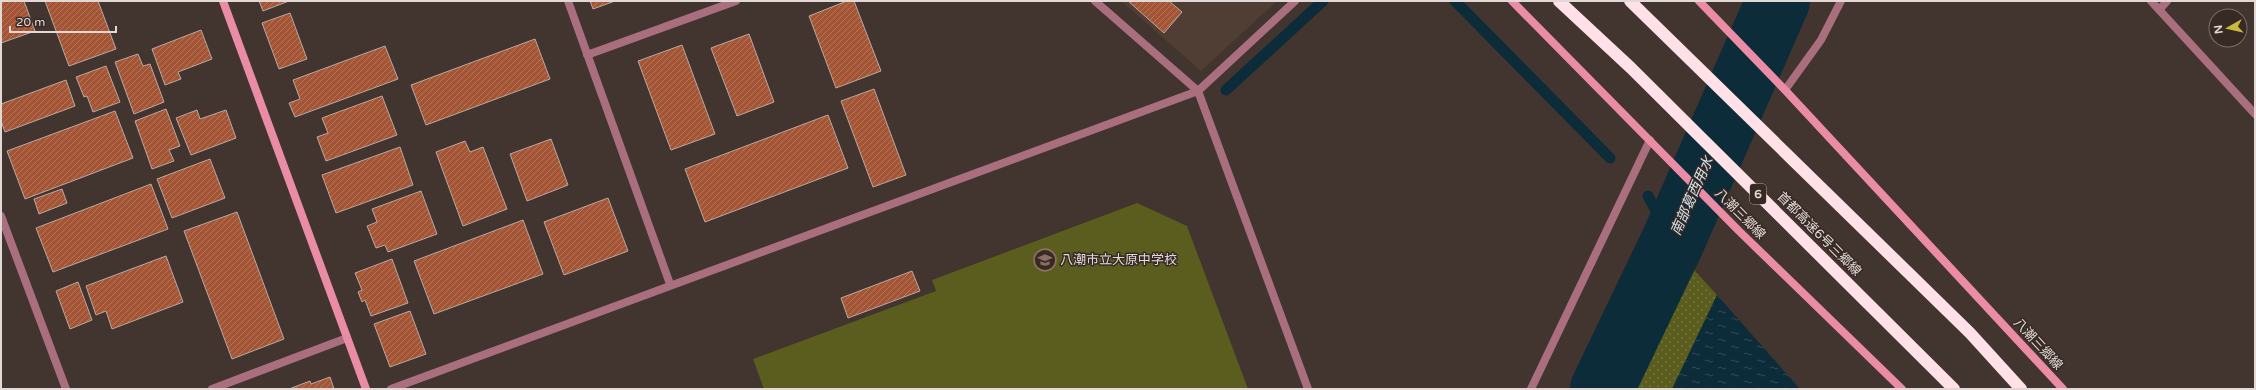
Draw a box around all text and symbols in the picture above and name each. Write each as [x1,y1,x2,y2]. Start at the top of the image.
scale bar [10,8,116,34]
north arrow [2208,8,2248,48]
text: 20 m [16,15,45,29]
text: N [2212,24,2226,35]
water label: 南部葛西用水 [1667,152,1718,238]
road number: 6 [1750,184,1766,204]
street label: 八潮三郷線 [1711,185,1769,243]
street label: 首都高速6号三郷線 [1774,189,1864,279]
school or university icon: 八潮市立大原中学校 [1032,247,1058,273]
place label: 八潮市立大原中学校 [1060,252,1177,268]
street label: 八潮三郷線 [2010,315,2066,373]

